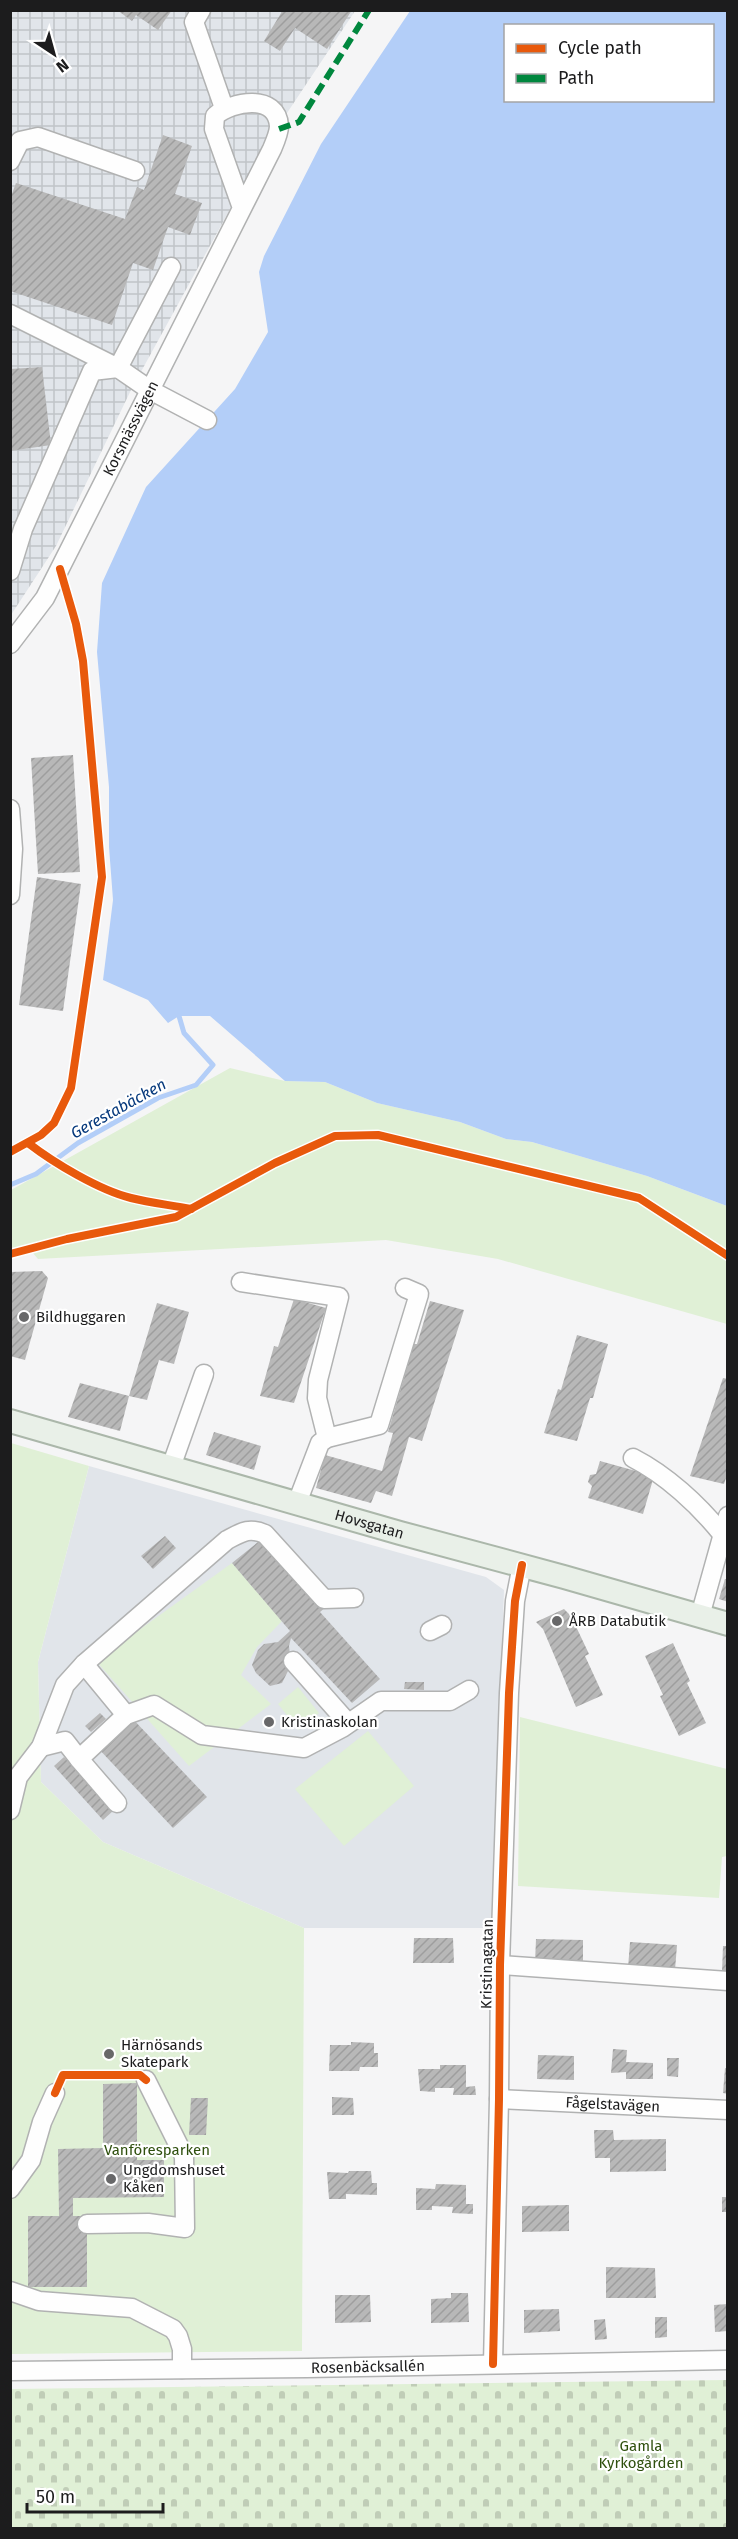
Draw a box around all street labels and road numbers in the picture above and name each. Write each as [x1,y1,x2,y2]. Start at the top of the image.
street label: Korsmässvägen [99,378,162,479]
street label: Hovsgatan [333,1506,406,1543]
street label: Kristinagatan [477,1919,497,2009]
street label: Fågelstavägen [565,2093,661,2116]
street label: Rosenbäcksallén [311,2357,425,2377]

